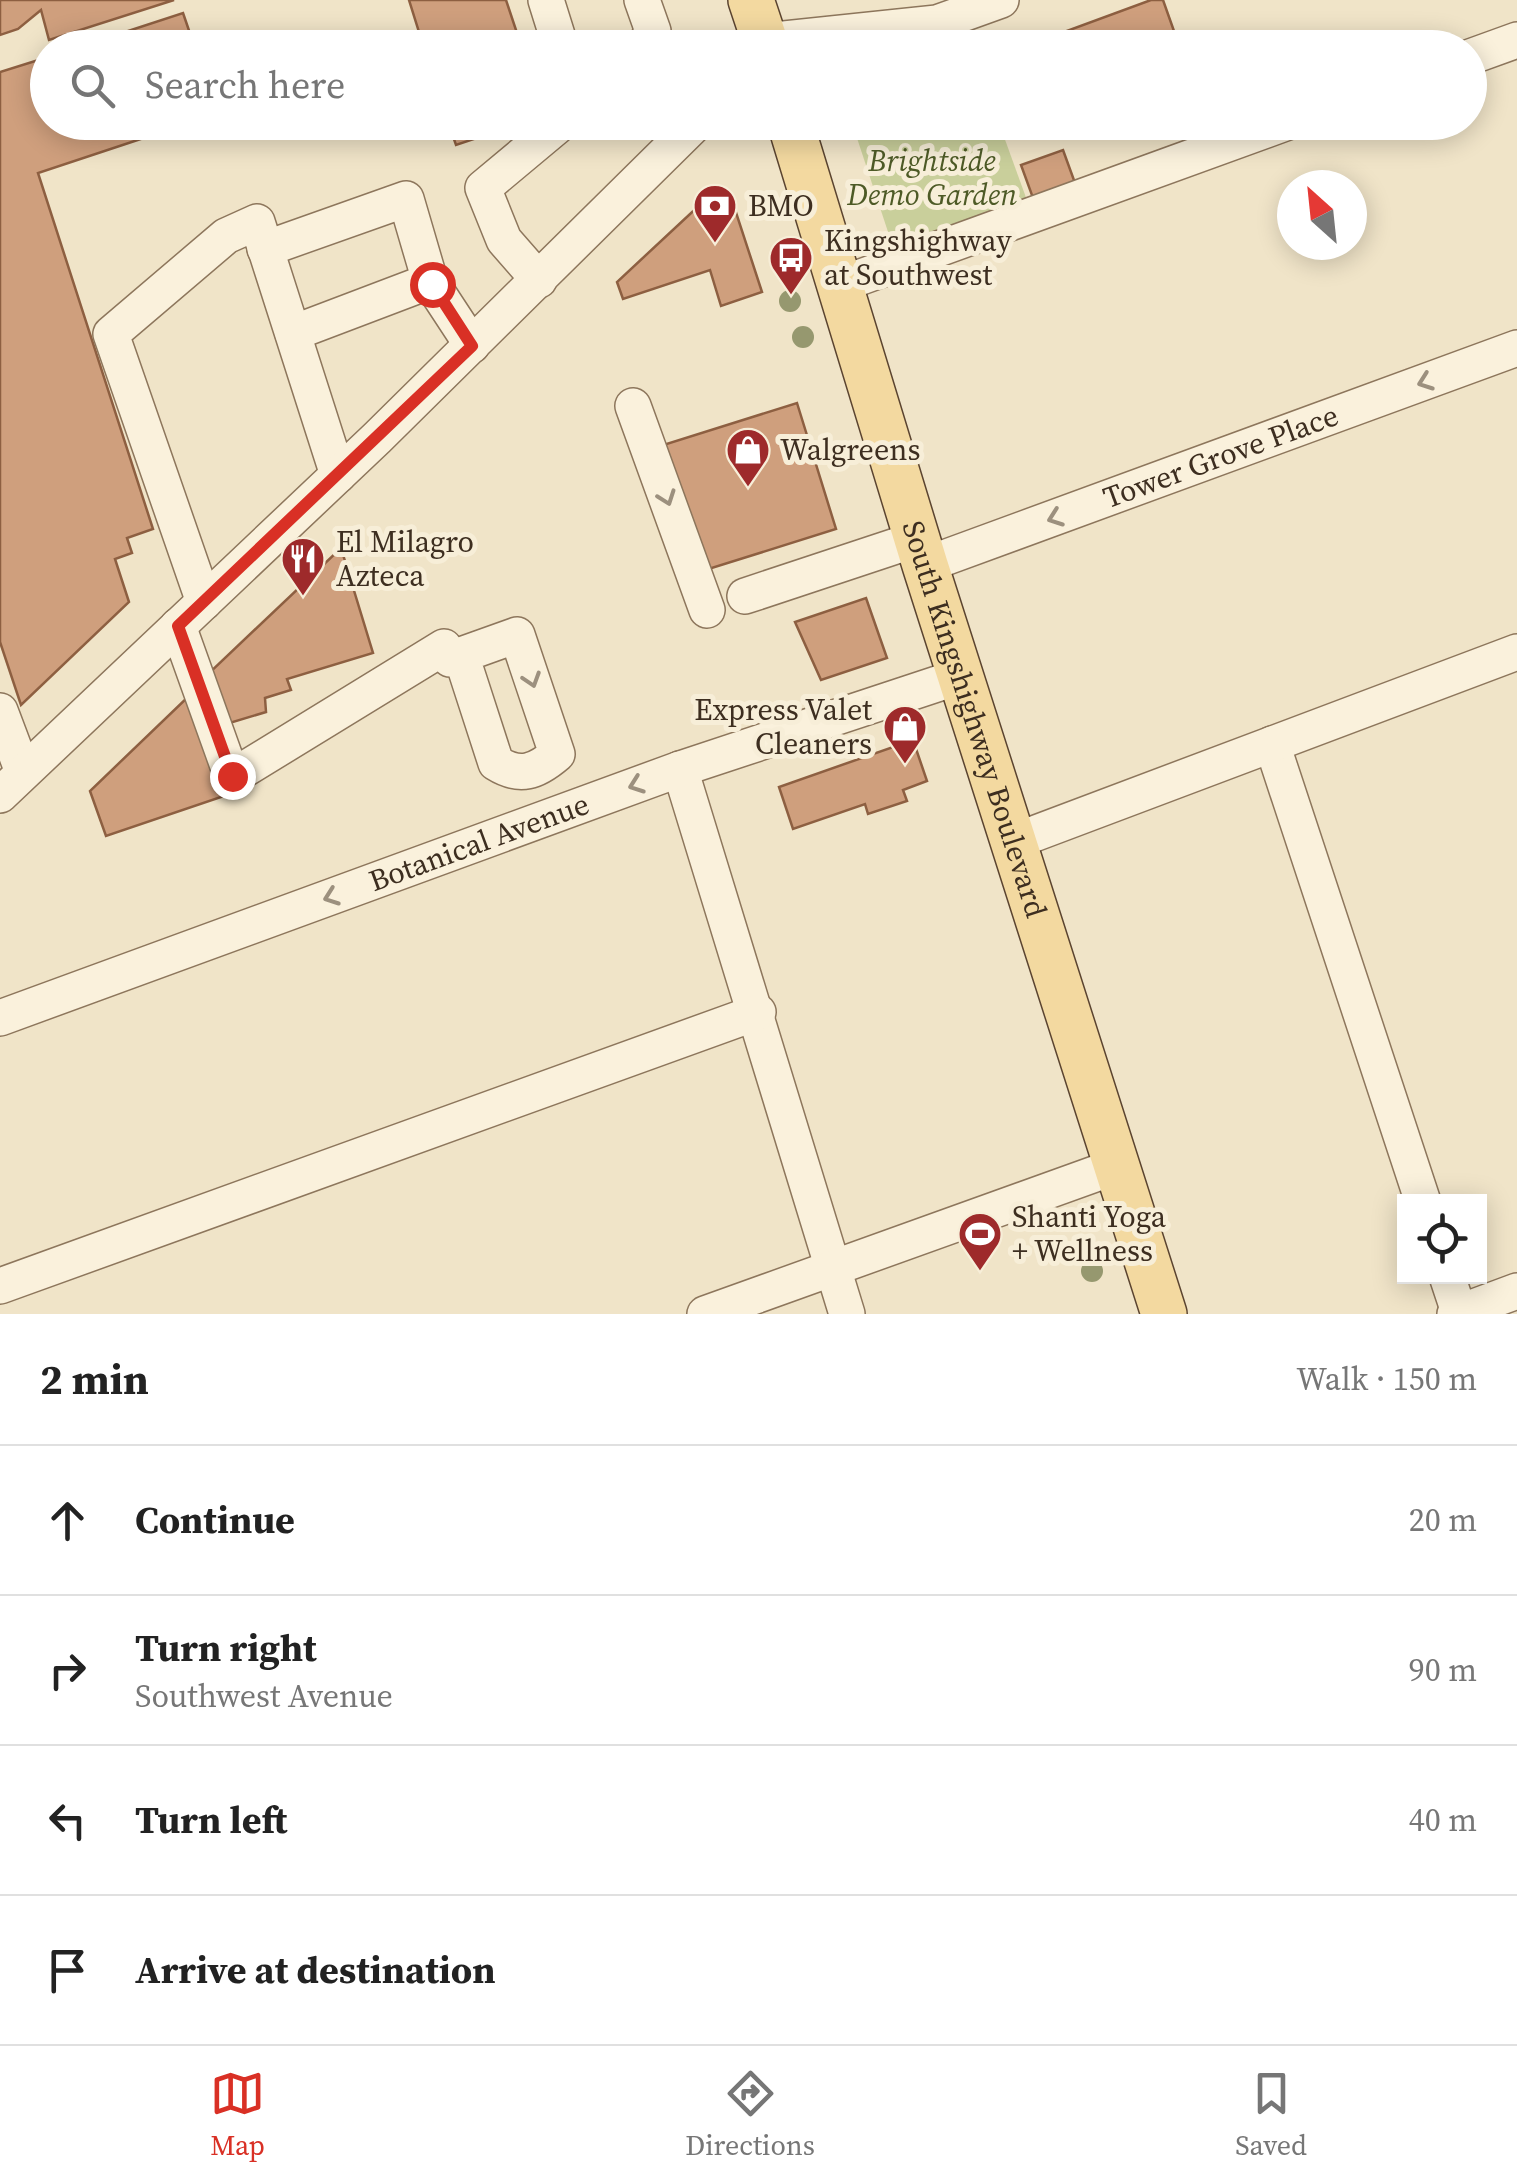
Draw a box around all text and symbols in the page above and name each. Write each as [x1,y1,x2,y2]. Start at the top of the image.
search box [30,30,1487,140]
icon: search [65,58,120,113]
text: Search here [145,59,345,111]
park label: Brightside Demo Garden [846,140,1017,215]
north arrow [1277,170,1367,260]
bank icon: BMO [692,183,738,244]
place label: BMO [748,185,814,226]
place label: Kingshighway at Southwest [824,220,1012,295]
bus stop icon: Kingshighway at Southwest [768,235,814,296]
route start [410,262,456,308]
one-way arrow [1418,370,1435,391]
street label: Tower Grove Place [1097,394,1344,518]
shop icon: Walgreens [725,427,771,488]
place label: Walgreens [780,429,920,470]
one-way arrow [655,488,675,505]
one-way arrow [1047,506,1064,527]
street label: South Kingshighway Boulevard [893,516,1057,923]
place label: El Milagro Azteca [336,521,474,596]
restaurant icon: El Milagro Azteca [280,536,326,597]
one-way arrow [521,671,541,688]
place label: Express Valet Cleaners [694,689,872,764]
shop icon: Express Valet Cleaners [882,704,928,765]
route end [210,754,256,800]
one-way arrow [628,773,646,793]
street label: Botanical Avenue [363,783,594,901]
one-way arrow [323,885,340,906]
map controls [1397,1194,1487,1284]
button: locate [1397,1194,1487,1284]
place label: Shanti Yoga + Wellness [1012,1196,1167,1271]
sports icon: Shanti Yoga + Wellness [957,1211,1003,1272]
text: 2 min [40,1350,149,1408]
text: Walk · 150 m [1296,1357,1477,1401]
icon: ahead [40,1493,95,1548]
text: Continue [135,1494,295,1546]
text: 20 m [1409,1498,1477,1542]
text: Turn right [135,1622,317,1674]
icon: right [40,1643,95,1698]
text: 90 m [1409,1648,1477,1692]
text: Southwest Avenue [135,1674,393,1718]
icon: left [40,1793,95,1848]
text: Turn left [135,1794,287,1846]
text: 40 m [1409,1798,1477,1842]
icon: arrive [40,1943,95,1998]
text: Arrive at destination [135,1944,496,1996]
tab: Map [210,2066,265,2164]
tab: Directions [685,2066,815,2164]
tab: Saved [1235,2066,1307,2164]

